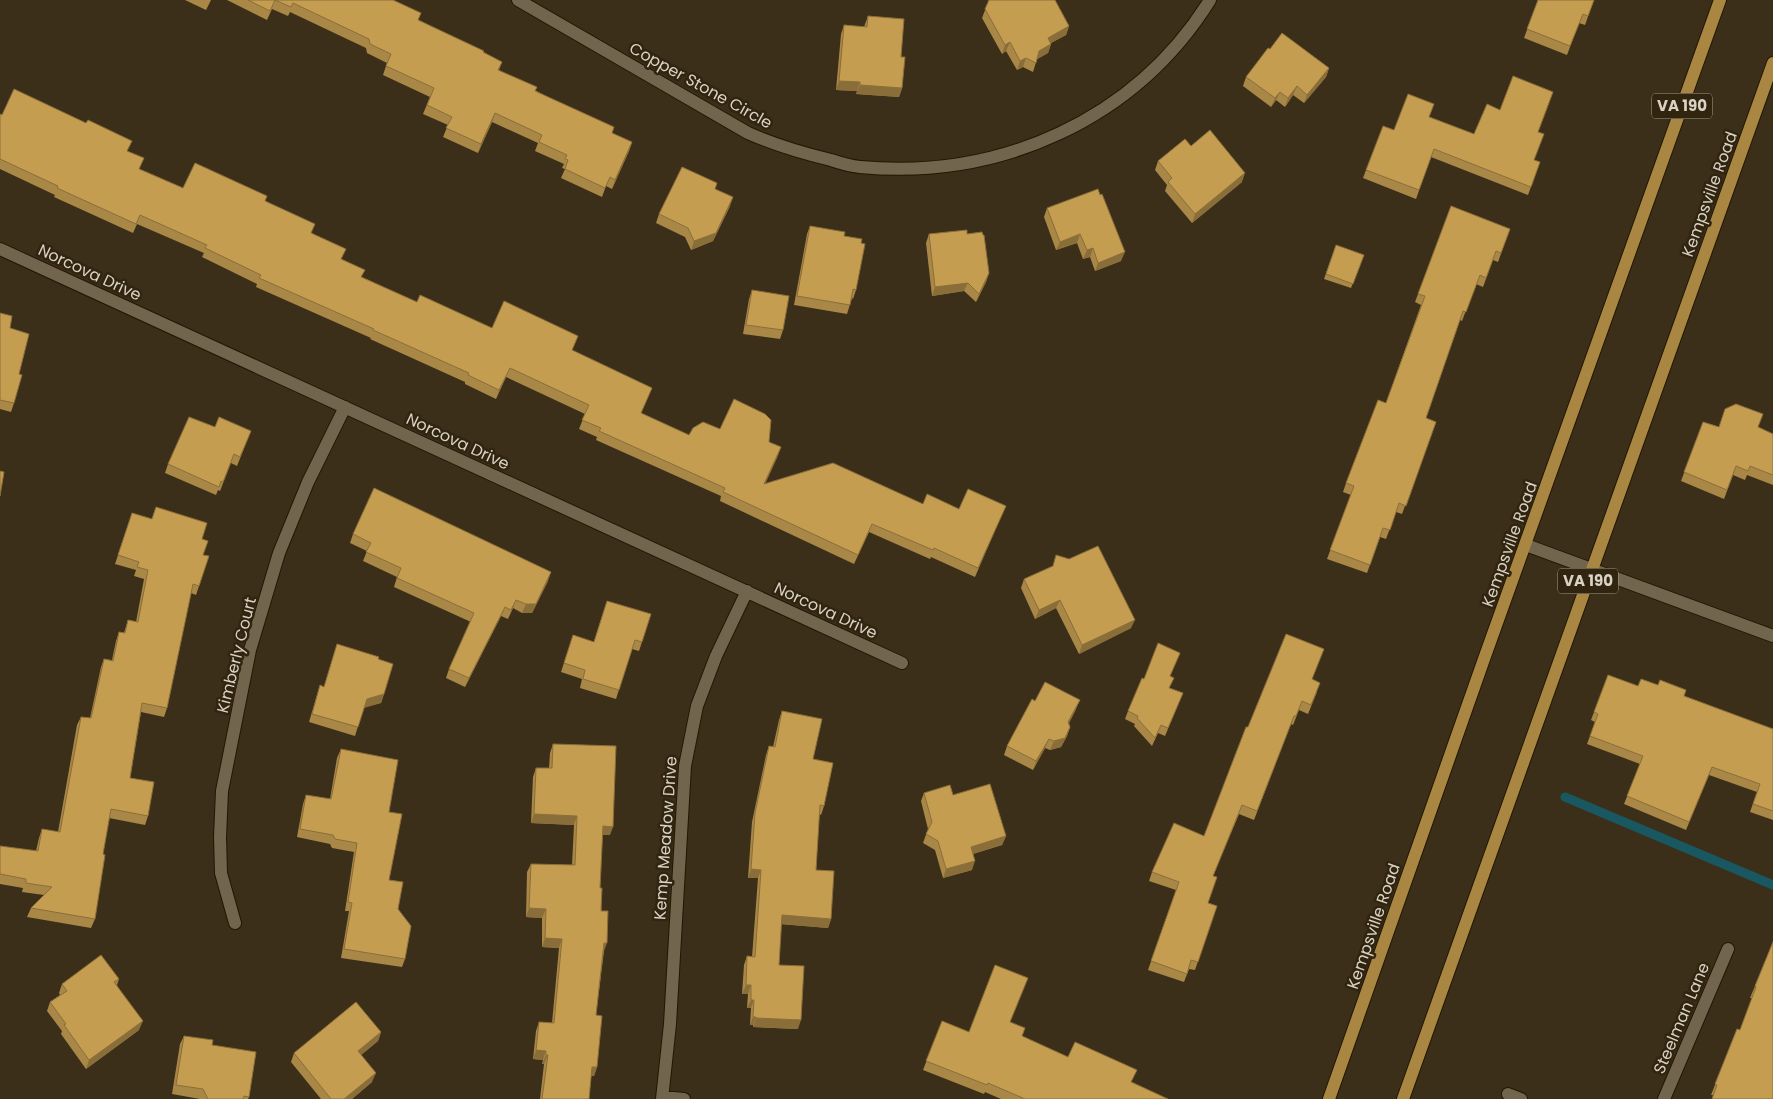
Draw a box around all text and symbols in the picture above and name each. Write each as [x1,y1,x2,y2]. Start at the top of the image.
street label: Copper Stone Circle [625,37,776,134]
road number: VA 190 [1652,94,1712,118]
street label: Kempsville Road [1676,128,1743,260]
street label: Norcova Drive [34,238,145,306]
street label: Norcova Drive [402,407,513,475]
street label: Kempsville Road [1476,478,1543,610]
road number: VA 190 [1558,568,1618,594]
street label: Norcova Drive [770,576,881,644]
street label: Kimberly Court [211,595,262,715]
street label: Kemp Meadow Drive [648,755,683,921]
street label: Kempsville Road [1341,860,1406,992]
street label: Steelman Lane [1648,959,1715,1077]

